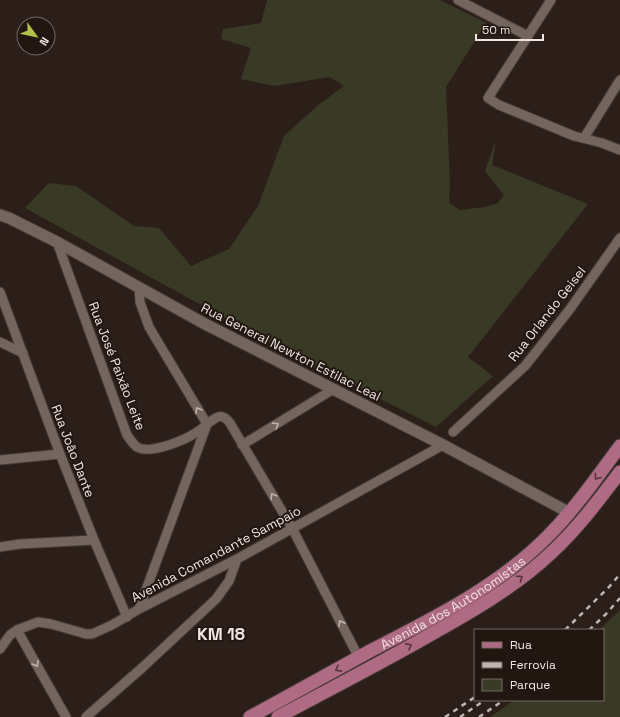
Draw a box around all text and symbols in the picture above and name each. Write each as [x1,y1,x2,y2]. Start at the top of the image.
north arrow [16,16,56,56]
scale bar [476,16,543,42]
text: 50 m [482,22,510,38]
text: N [37,35,52,48]
street label: Rua Orlando Geisel [505,263,589,365]
street label: Rua José Paixão Leite [85,299,149,433]
street label: Rua General Newton Estilac Leal [198,299,384,405]
street label: Rua João Dante [47,402,99,500]
one-way arrow [196,407,203,414]
one-way arrow [272,422,279,429]
one-way arrow [595,473,602,480]
one-way arrow [270,493,277,500]
street label: Avenida Comandante Sampaio [128,502,304,606]
street label: Avenida dos Autonomistas [377,552,529,653]
one-way arrow [516,576,523,583]
one-way arrow [338,620,346,627]
district label: KM 18 [197,623,245,645]
legend [474,629,604,701]
text: Rua [510,637,532,653]
one-way arrow [405,644,413,651]
text: Ferrovia [510,657,556,673]
one-way arrow [32,660,39,667]
one-way arrow [335,665,342,672]
text: Parque [510,677,550,693]

